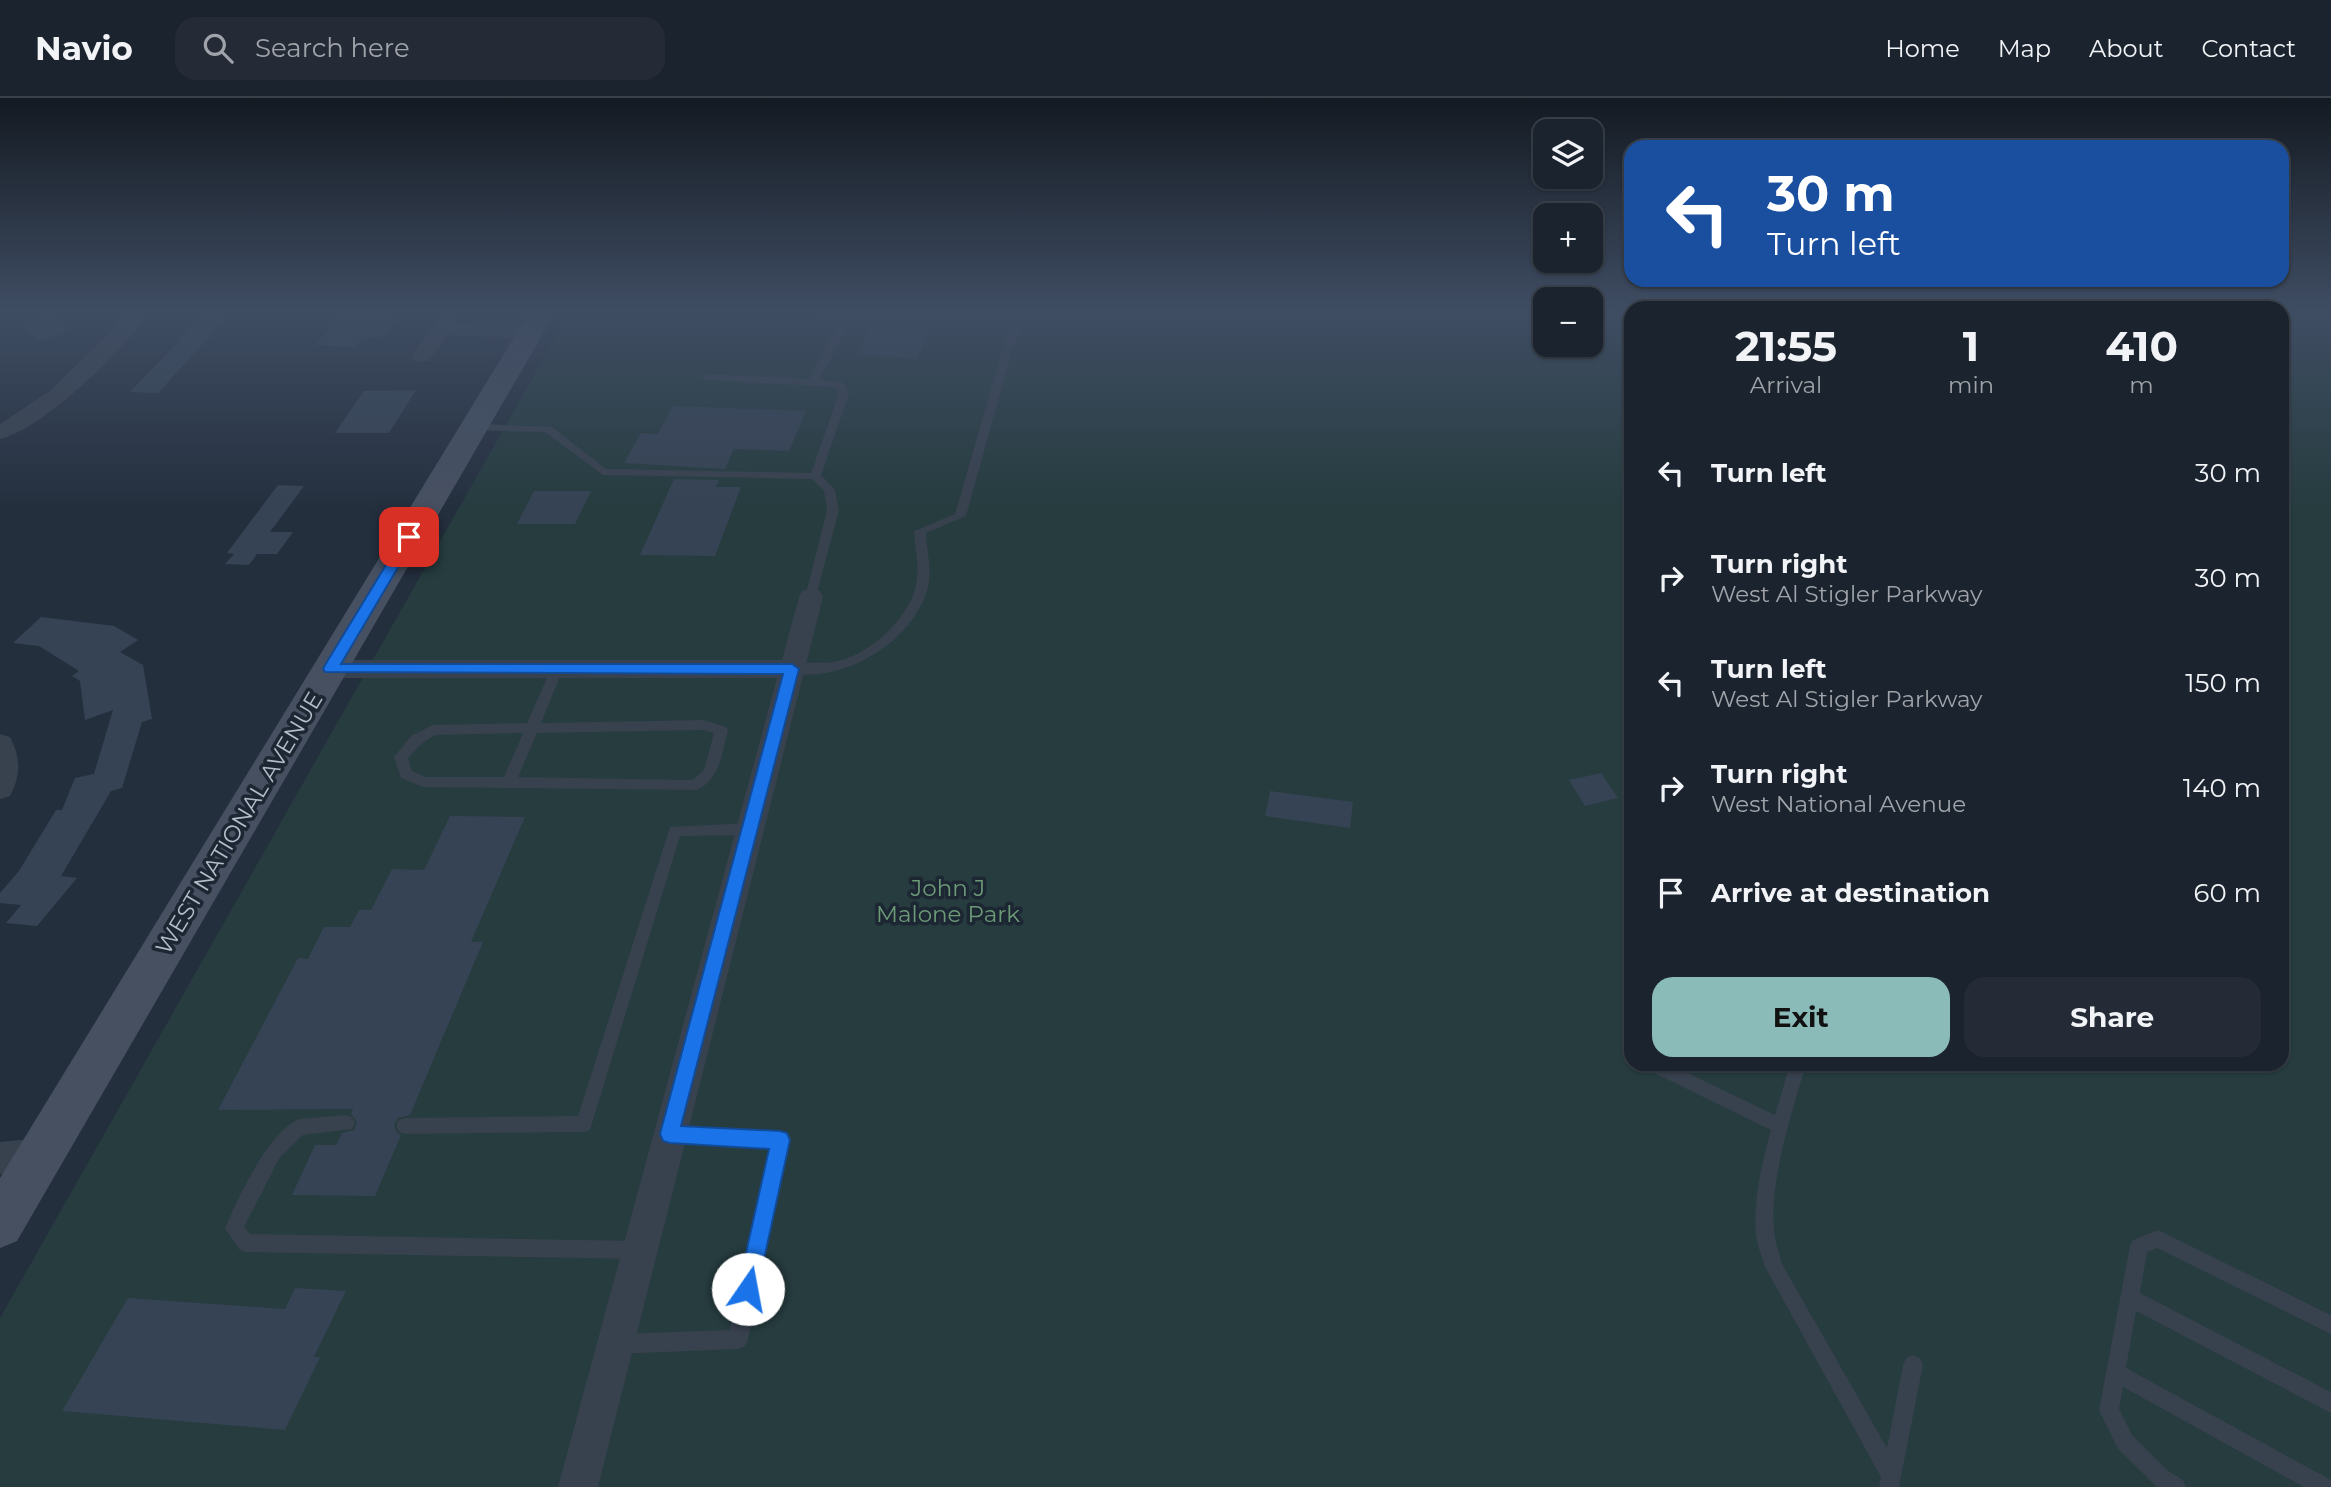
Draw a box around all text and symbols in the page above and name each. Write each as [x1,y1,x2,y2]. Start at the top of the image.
search box [175,17,665,80]
text: Navio [35,28,133,68]
icon: search [199,29,237,67]
text: Search here [255,32,410,64]
text: Home [1885,34,1960,63]
text: Map [1998,34,2051,63]
text: About [2089,34,2163,63]
text: Contact [2201,34,2296,63]
map controls [1533,119,1603,357]
button: layers [1533,119,1603,189]
text: 30 m [1767,164,1895,223]
icon: left [1652,168,1743,259]
button: + [1533,203,1603,273]
text: Turn left [1767,224,1901,263]
button: − [1533,287,1603,357]
text: 21:55 [1735,320,1837,372]
text: 1 [1963,320,1979,372]
text: 410 [2105,320,2178,372]
text: Arrival [1750,371,1822,399]
text: min [1948,371,1994,399]
text: m [2129,371,2154,399]
icon: left [1652,454,1690,492]
text: Turn left [1711,457,1827,489]
text: 30 m [2195,457,2261,489]
pin [379,507,439,567]
icon: arrive [390,518,428,556]
text: Turn right [1711,548,1847,580]
icon: right [1652,559,1690,597]
text: 30 m [2195,562,2261,594]
text: West Al Stigler Parkway [1711,580,1983,608]
text: Turn left [1711,653,1827,685]
icon: left [1652,664,1690,702]
text: 150 m [2185,667,2261,699]
text: West Al Stigler Parkway [1711,685,1983,713]
street label: WEST NATIONAL AVENUE [149,687,329,959]
text: Turn right [1711,758,1847,790]
icon: right [1652,769,1690,807]
text: 140 m [2183,772,2261,804]
text: West National Avenue [1711,790,1966,818]
park label: John J Malone Park [876,874,1020,928]
icon: arrive [1652,874,1690,912]
text: Arrive at destination [1711,877,1990,909]
text: 60 m [2194,877,2261,909]
button: Exit [1652,977,1950,1057]
button: Share [1964,977,2261,1057]
position arrow [711,1252,785,1326]

